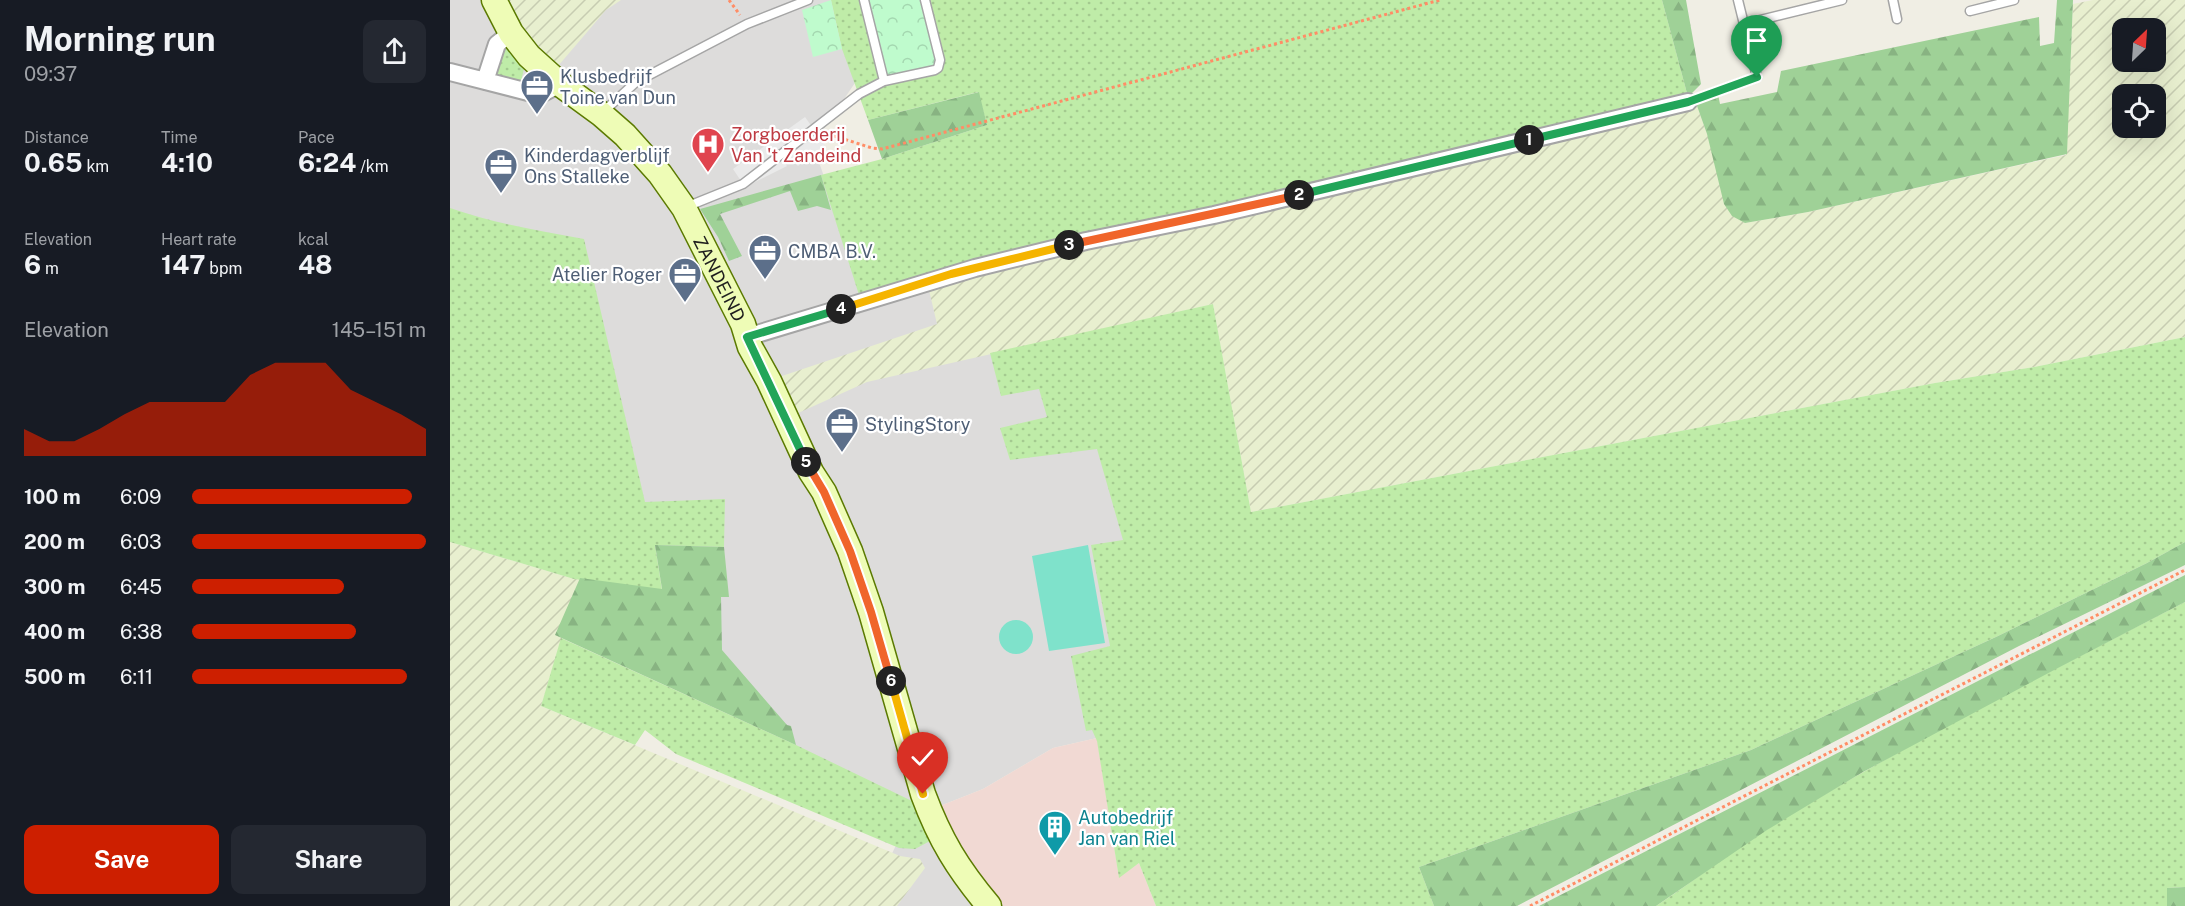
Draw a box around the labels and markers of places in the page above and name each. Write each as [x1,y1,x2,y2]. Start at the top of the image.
pin [1731,15,1782,77]
place label: Klusbedrijf Toine van Dun [560,66,676,108]
office icon: Klusbedrijf Toine van Dun [519,68,555,115]
place label: Zorgboerderij Van 't Zandeind [731,124,861,166]
pin: 1 [1514,125,1544,155]
hospital icon: Zorgboerderij Van 't Zandeind [690,126,726,173]
place label: Kinderdagverblijf Ons Stalleke [524,145,670,187]
office icon: Kinderdagverblijf Ons Stalleke [483,147,519,194]
pin: 2 [1284,180,1314,210]
pin: 3 [1054,230,1084,260]
office icon: CMBA B.V. [747,233,783,280]
place label: CMBA B.V. [788,241,876,262]
office icon: Atelier Roger [667,256,703,303]
place label: Atelier Roger [552,264,662,285]
pin: 4 [826,294,856,324]
office icon: StylingStory [824,406,860,453]
place label: StylingStory [865,414,971,435]
pin: 5 [791,447,821,477]
pin: 6 [876,666,906,696]
pin [897,732,948,794]
place label: Autobedrijf Jan van Riel [1078,807,1175,849]
building icon: Autobedrijf Jan van Riel [1037,809,1073,856]

